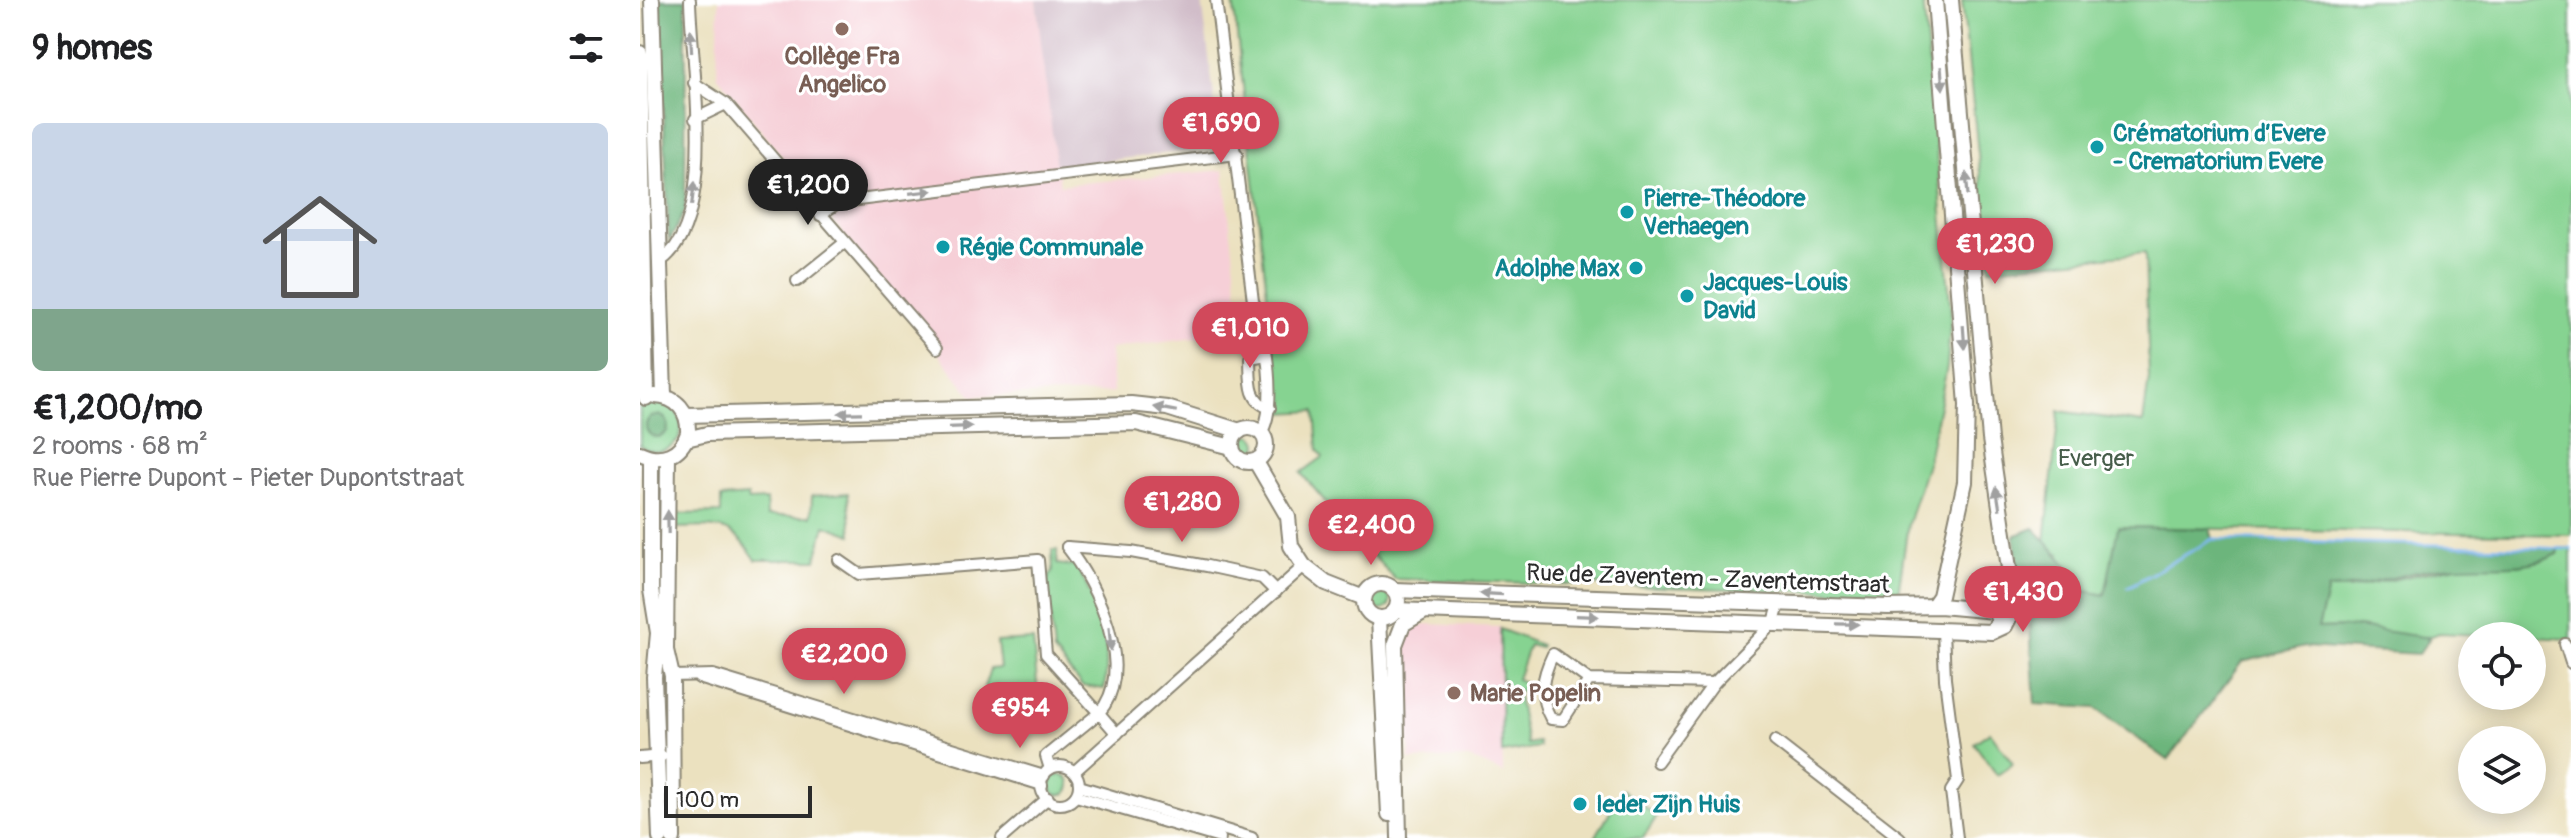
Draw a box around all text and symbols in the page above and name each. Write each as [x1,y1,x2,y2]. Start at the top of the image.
marker: Collège Fra Angelico [833,20,851,38]
icon: filters [564,26,608,70]
text: 9 homes [32,27,152,70]
one-way arrow [684,28,697,53]
place label: Collège Fra Angelico [784,42,900,99]
one-way arrow [1936,66,1949,91]
pin: €1,690 [1156,97,1286,165]
text: €1,690 [1181,107,1261,139]
place label: Crématorium d’Evere - Crematorium Evere [2113,119,2327,176]
marker: Crématorium d’Evere - Crematorium Evere [2088,138,2106,156]
pin: €1,200 [743,159,873,227]
text: €1,200 [766,169,850,201]
one-way arrow [1961,171,1974,196]
icon: home [248,175,392,319]
one-way arrow [687,181,700,206]
place label: Pierre-Théodore Verhaegen [1643,184,1807,241]
one-way arrow [909,185,934,198]
marker: Pierre-Théodore Verhaegen [1618,203,1636,221]
pin: €1,230 [1930,218,2060,286]
text: €1,230 [1955,228,2035,260]
place label: Régie Communale [959,233,1144,262]
marker: Régie Communale [934,238,952,256]
place label: Adolphe Max [1494,254,1620,283]
marker: Adolphe Max [1627,259,1645,277]
place label: Jacques-Louis David [1703,268,1848,325]
marker: Jacques-Louis David [1678,287,1696,305]
pin: €1,010 [1185,302,1315,370]
text: €1,010 [1210,312,1290,344]
one-way arrow [1958,325,1971,350]
text: €1,200/mo [32,387,202,430]
one-way arrow [1152,403,1177,415]
one-way arrow [837,407,862,420]
one-way arrow [948,421,973,433]
text: 2 rooms · 68 m² [32,430,208,462]
park label: Everger [2058,444,2135,473]
text: Rue Pierre Dupont - Pieter Dupontstraat [32,462,464,494]
pin: €1,280 [1117,476,1247,544]
one-way arrow [1991,485,2004,510]
text: €1,280 [1142,486,1222,518]
pin: €2,400 [1306,499,1436,567]
one-way arrow [662,509,675,534]
text: €2,400 [1327,509,1415,541]
street label: Rue de Zaventem - Zaventemstraat [1526,558,1891,600]
pin: €1,430 [1958,566,2088,634]
text: €1,430 [1982,576,2064,608]
one-way arrow [1478,587,1503,600]
one-way arrow [1575,610,1600,622]
one-way arrow [1835,618,1860,631]
map controls [2458,622,2546,814]
button: locate [2458,622,2546,710]
one-way arrow [1104,626,1117,651]
pin: €2,200 [779,628,909,696]
text: €2,200 [800,638,888,670]
place label: Marie Popelin [1470,679,1601,708]
pin: €954 [973,682,1067,750]
marker: Marie Popelin [1445,684,1463,702]
text: €954 [990,692,1050,724]
button: layers [2458,726,2546,814]
scale bar [664,782,812,818]
text: 100 m [676,786,739,814]
place label: Ieder Zijn Huis [1596,790,1740,819]
marker: Ieder Zijn Huis [1571,795,1589,813]

